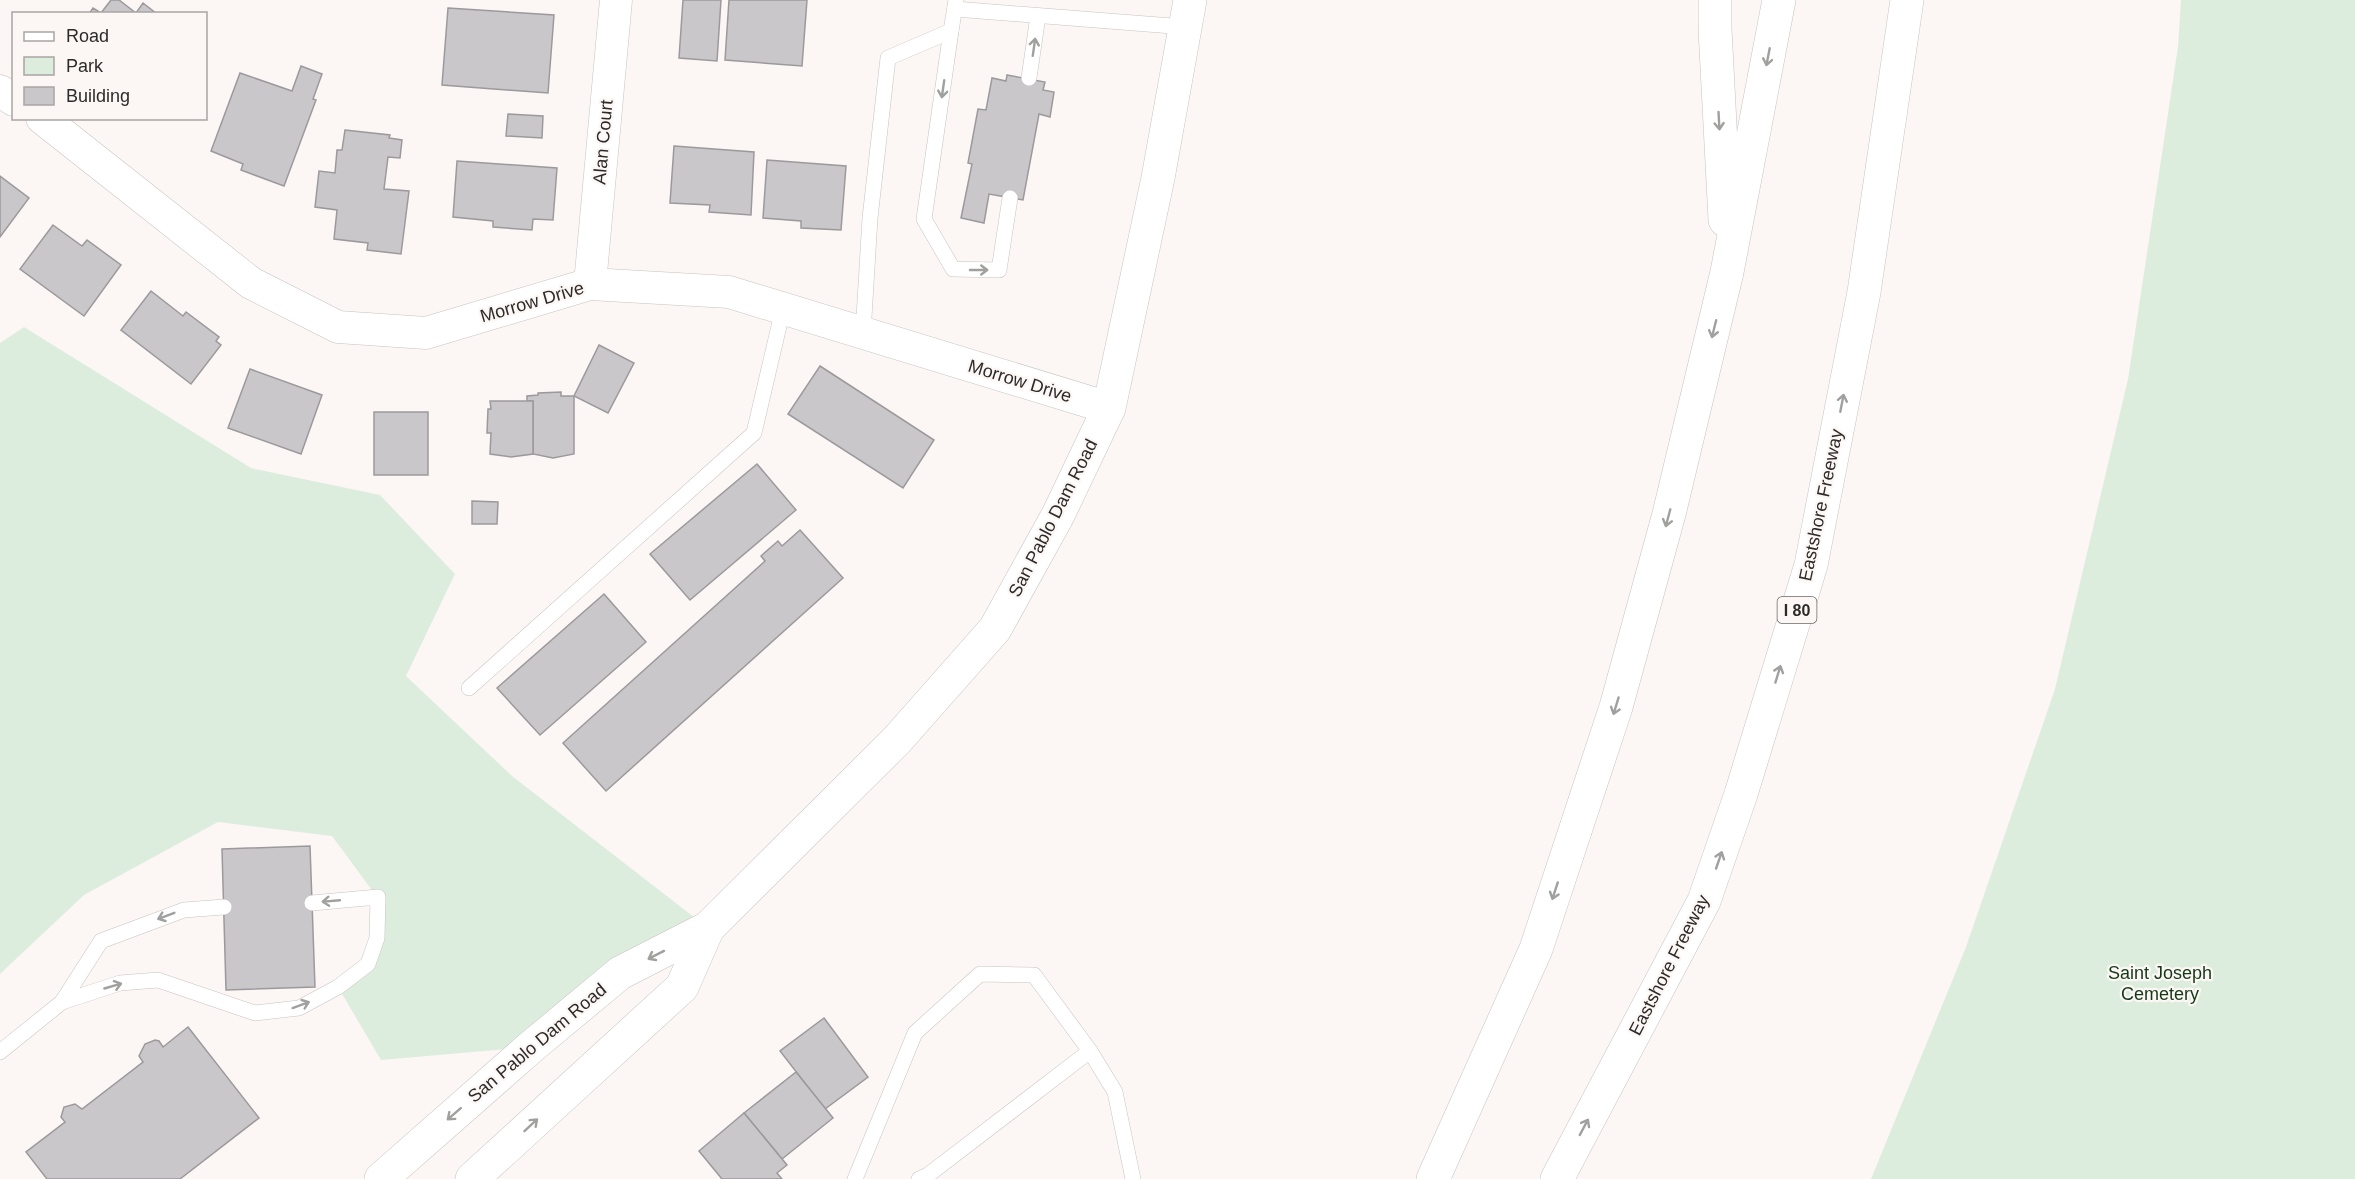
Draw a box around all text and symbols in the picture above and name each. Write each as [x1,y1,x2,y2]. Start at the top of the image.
legend [12,12,207,120]
text: Road [66,26,109,46]
one-way arrow [1028,38,1039,57]
one-way arrow [1762,47,1773,67]
text: Park [66,56,104,76]
one-way arrow [937,78,948,98]
text: Building [66,86,130,106]
street label: Alan Court [589,99,617,185]
one-way arrow [1714,111,1725,131]
one-way arrow [968,264,988,276]
street label: Morrow Drive [478,278,586,326]
one-way arrow [1707,319,1719,338]
street label: Morrow Drive [966,356,1074,406]
one-way arrow [1837,393,1848,413]
street label: Eastshore Freeway [1795,427,1847,583]
street label: San Pablo Dam Road [1005,436,1101,600]
one-way arrow [1661,508,1673,527]
road number: I 80 [1778,597,1816,623]
one-way arrow [1773,665,1784,684]
one-way arrow [1610,696,1621,715]
one-way arrow [1714,851,1725,870]
one-way arrow [1549,881,1560,900]
street label: Eastshore Freeway [1625,891,1713,1039]
one-way arrow [322,896,342,907]
one-way arrow [158,912,176,923]
one-way arrow [647,949,665,961]
park label: Saint Joseph Cemetery [2108,963,2212,1004]
street label: San Pablo Dam Road [464,979,610,1107]
one-way arrow [103,980,122,991]
one-way arrow [291,999,309,1010]
one-way arrow [447,1107,462,1121]
one-way arrow [523,1118,538,1132]
one-way arrow [1579,1119,1590,1137]

